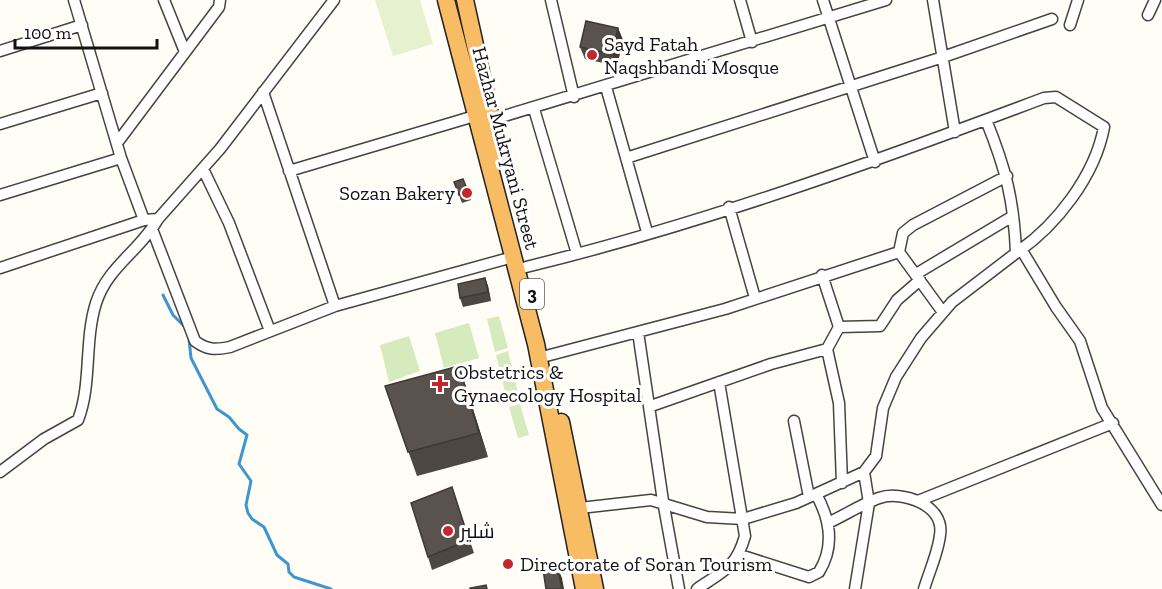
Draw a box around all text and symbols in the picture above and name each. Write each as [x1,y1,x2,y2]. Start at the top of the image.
scale bar [15,12,158,50]
text: 100 m [24,22,72,44]
place label: Sayd Fatah Naqshbandi Mosque [604,32,779,79]
street label: Hazhar Mukryani Street [467,44,545,252]
marker: Sayd Fatah Naqshbandi Mosque [585,48,599,62]
place label: Sozan Bakery [339,181,456,205]
marker: Sozan Bakery [460,186,474,200]
road number: 3 [520,279,544,309]
place label: Obstetrics & Gynaecology Hospital [454,360,642,407]
marker: Obstetrics & Gynaecology Hospital [431,375,449,393]
place label: شلير [459,519,495,543]
marker: شلير [441,524,455,538]
place label: Directorate of Soran Tourism [520,552,773,576]
marker: Directorate of Soran Tourism [501,557,515,571]

